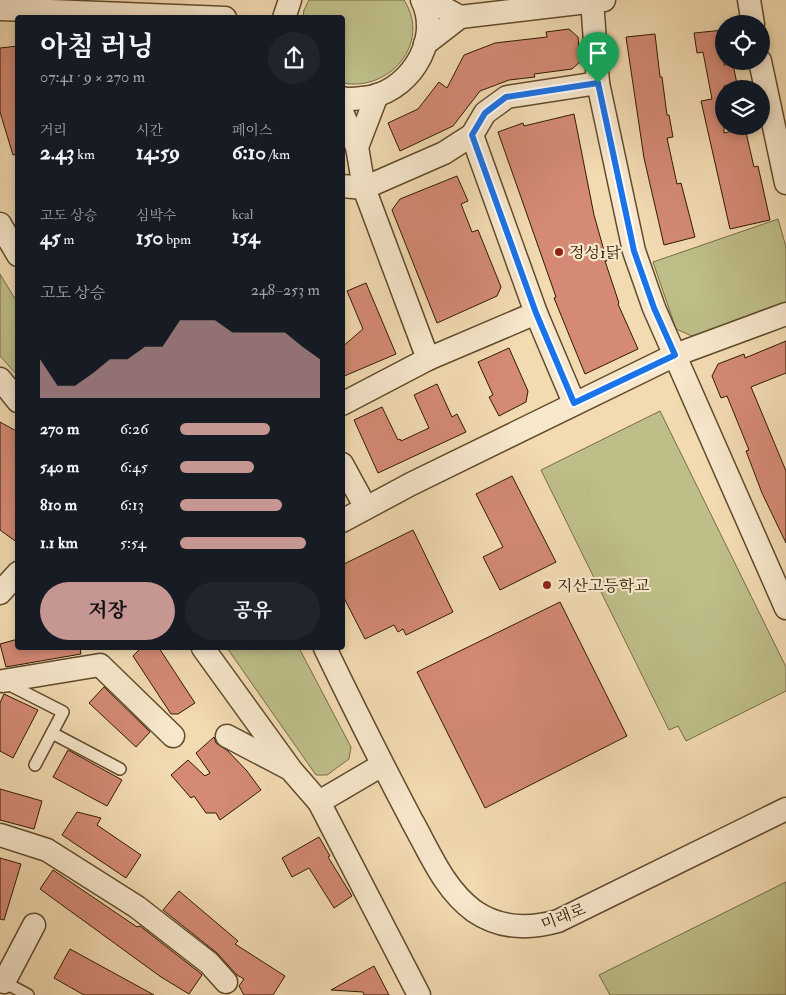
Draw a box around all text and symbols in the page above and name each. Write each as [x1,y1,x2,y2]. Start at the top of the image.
map controls [715,15,770,135]
button: locate [715,15,770,70]
text: 아침 러닝 [40,30,154,65]
button: share [268,32,320,84]
pin [577,32,619,83]
icon: arrive [584,39,612,67]
text: 07:41 · 9 × 270 m [40,67,145,87]
button: layers [715,80,770,135]
text: 거리 [40,122,67,139]
text: 시간 [136,122,163,139]
text: 페이스 [232,122,273,139]
text: 2.43 [40,139,74,166]
text: 14:59 [136,139,180,166]
text: 6:10 [232,139,266,166]
text: km [74,146,95,163]
text: /km [266,146,290,163]
text: kcal [232,206,253,223]
text: 고도 상승 [40,207,97,224]
text: 심박수 [136,207,177,224]
text: 154 [232,223,259,250]
text: 45 [40,224,61,251]
text: 150 [136,224,163,251]
text: m [61,231,74,248]
text: bpm [163,231,191,248]
place label: 정성1닭 [569,243,622,263]
marker: 정성1닭 [553,246,565,258]
text: 248–253 m [251,280,320,300]
text: 고도 상승 [40,283,105,303]
text: 270 m [40,419,79,439]
text: 6:26 [120,419,148,439]
text: 540 m [40,457,79,477]
text: 6:45 [120,457,148,477]
text: 810 m [40,495,77,515]
text: 6:13 [120,495,144,515]
text: 1.1 km [40,533,78,553]
text: 5:54 [120,533,146,553]
place label: 지산고등학교 [557,576,650,596]
marker: 지산고등학교 [541,579,553,591]
button: 저장 [40,582,175,640]
button: 공유 [185,582,320,640]
street label: 미래로 [538,899,589,935]

